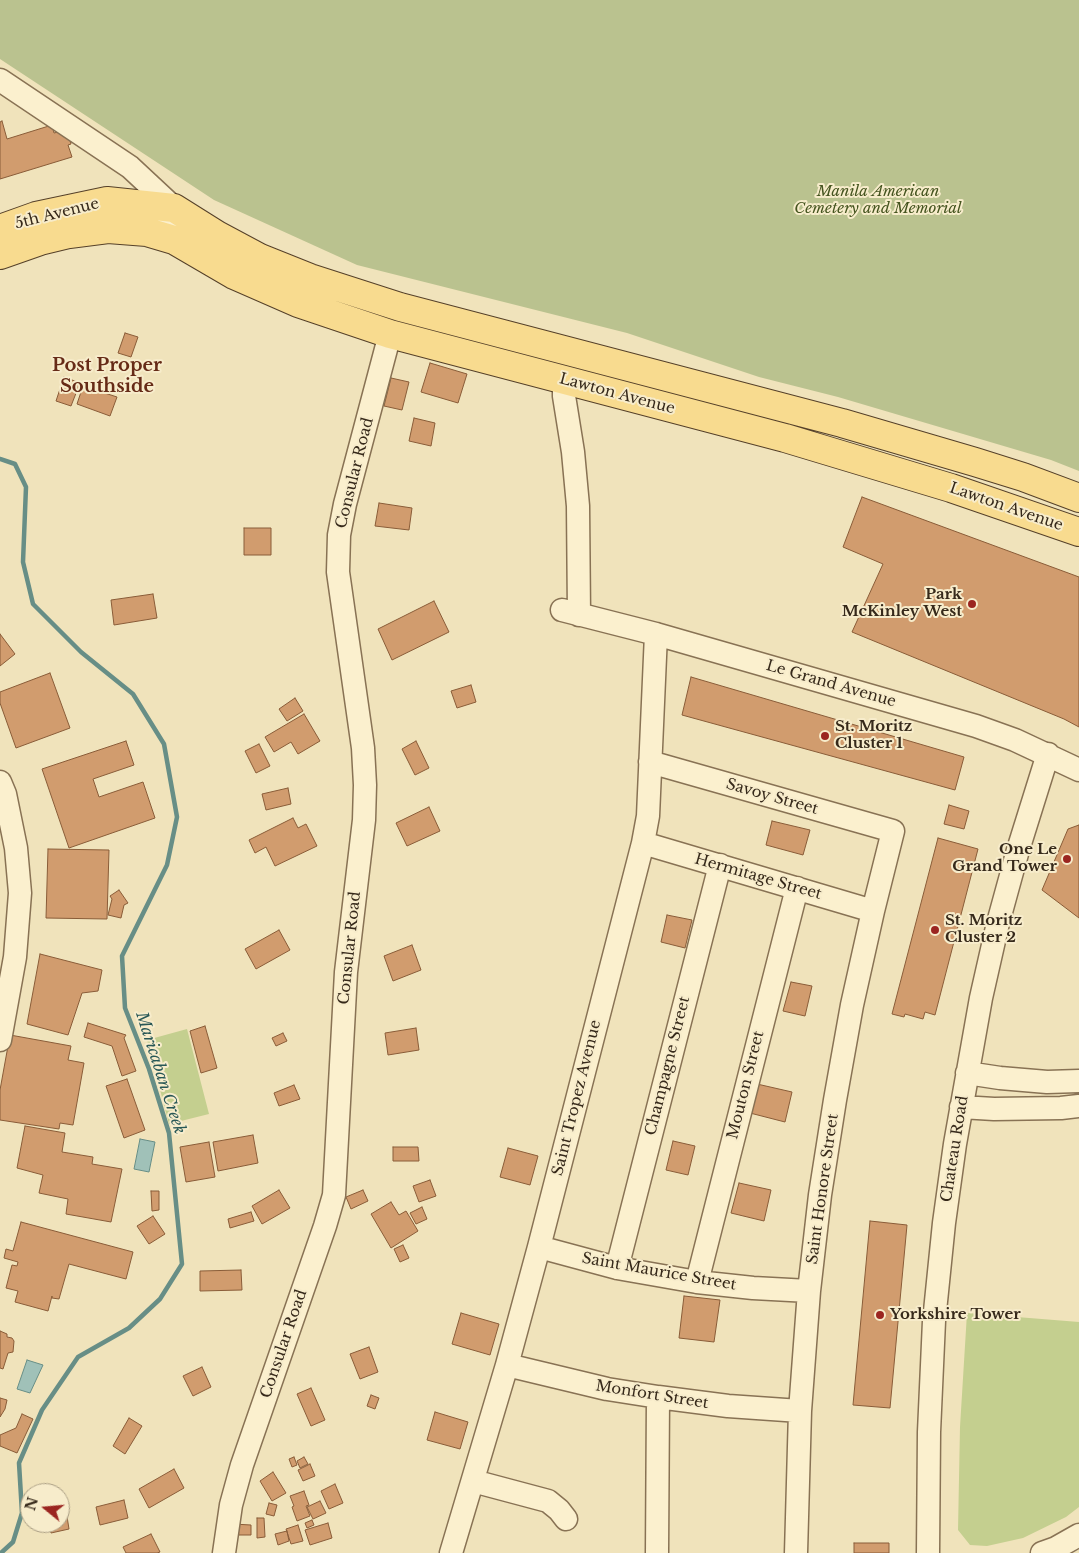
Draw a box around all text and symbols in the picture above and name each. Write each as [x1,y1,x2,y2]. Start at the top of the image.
park label: Manila American Cemetery and Memorial [794,183,962,218]
street label: 5th Avenue [13,195,101,233]
district label: Post Proper Southside [52,355,162,398]
street label: Lawton Avenue [557,370,677,418]
street label: Consular Road [333,416,377,530]
street label: Lawton Avenue [947,479,1065,535]
place label: Park McKinley West [842,586,962,621]
marker: Park McKinley West [966,598,978,610]
street label: Le Grand Avenue [764,657,898,711]
place label: St. Moritz Cluster 1 [835,718,912,753]
marker: St. Moritz Cluster 1 [819,730,831,742]
street label: Savoy Street [724,775,820,819]
place label: One Le Grand Tower [952,841,1057,876]
street label: Hermitage Street [692,850,824,904]
marker: One Le Grand Tower [1061,853,1073,865]
street label: Consular Road [335,891,365,1005]
place label: St. Moritz Cluster 2 [945,912,1022,947]
marker: St. Moritz Cluster 2 [929,924,941,936]
street label: Champagne Street [642,995,694,1137]
water label: Maricaban Creek [131,1009,189,1137]
street label: Saint Tropez Avenue [549,1018,605,1178]
street label: Mouton Street [724,1029,768,1141]
street label: Chateau Road [938,1095,972,1203]
street label: Saint Honore Street [804,1113,842,1265]
street label: Saint Maurice Street [580,1250,738,1294]
street label: Consular Road [257,1287,311,1401]
place label: Yorkshire Tower [890,1306,1021,1324]
marker: Yorkshire Tower [874,1309,886,1321]
street label: Monfort Street [594,1377,710,1413]
north arrow [20,1483,70,1533]
text: N [21,1495,42,1513]

